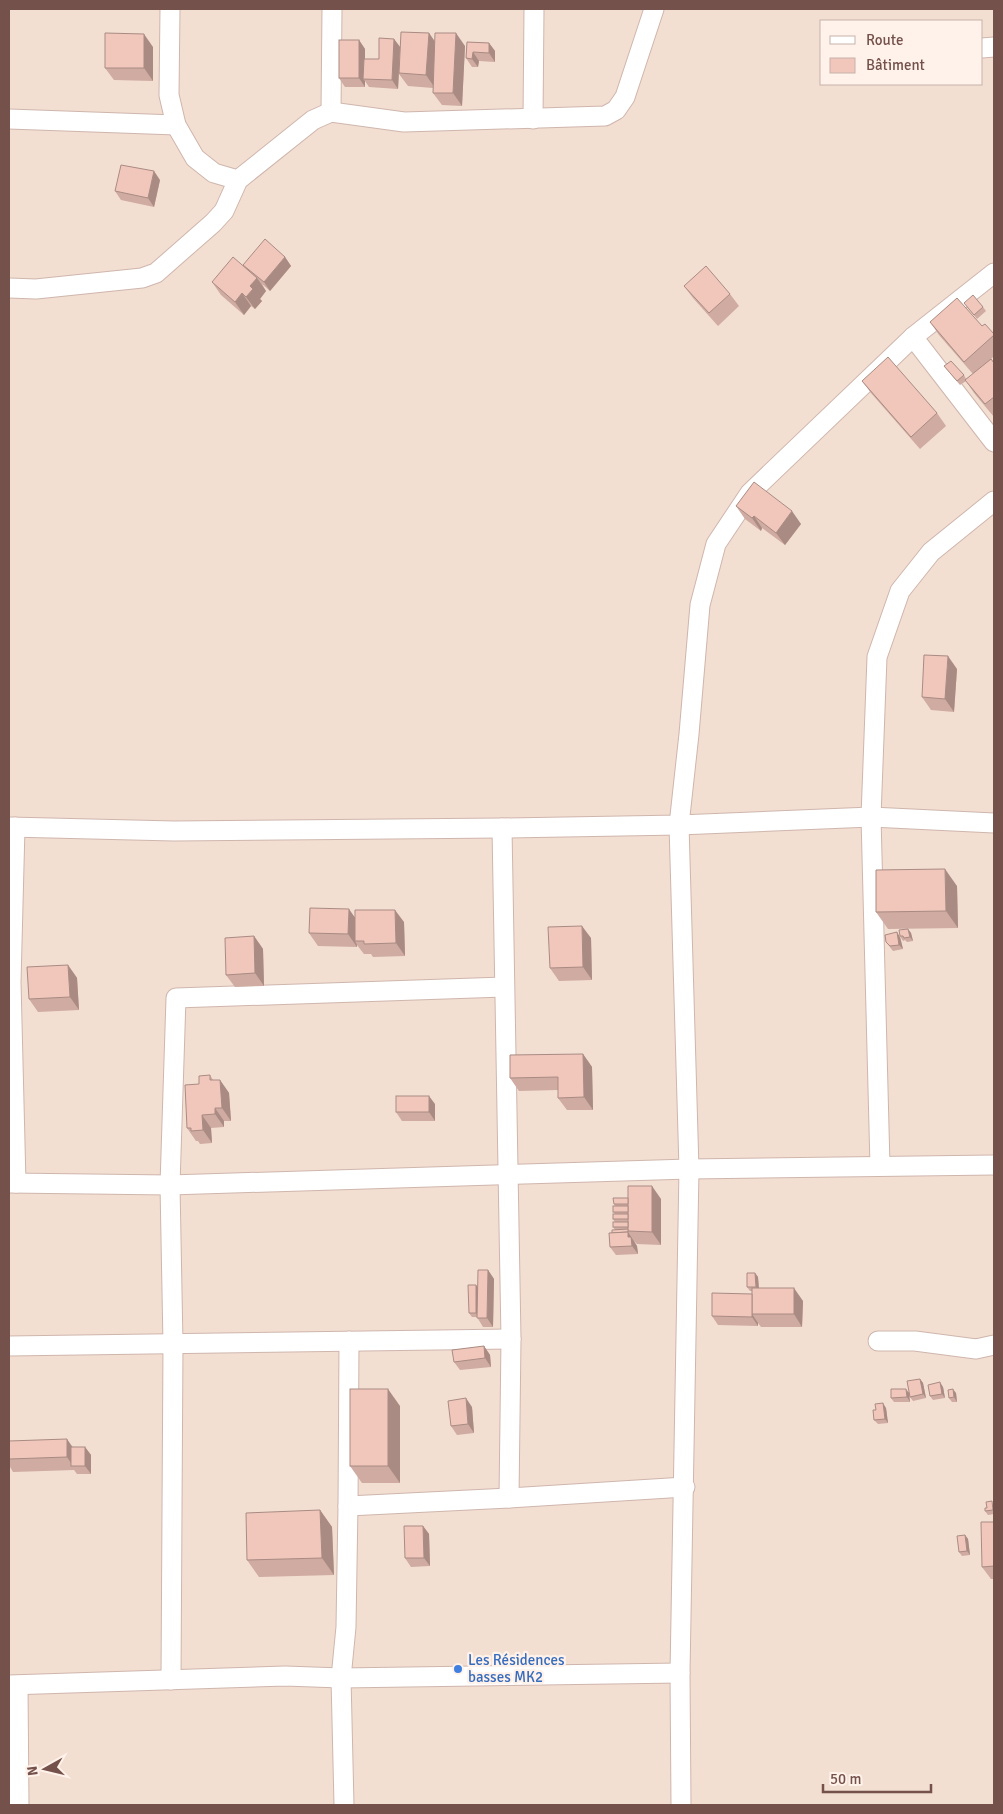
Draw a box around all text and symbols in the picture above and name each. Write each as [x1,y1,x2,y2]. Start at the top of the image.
legend [820,20,983,85]
text: Route [866,31,903,49]
text: Bâtiment [866,56,925,74]
place label: Les Résidences basses MK2 [468,1651,565,1686]
marker: Les Résidences basses MK2 [452,1663,464,1675]
north arrow [20,1744,70,1794]
scale bar [823,1762,930,1794]
text: N [24,1765,42,1777]
text: 50 m [830,1770,861,1788]

